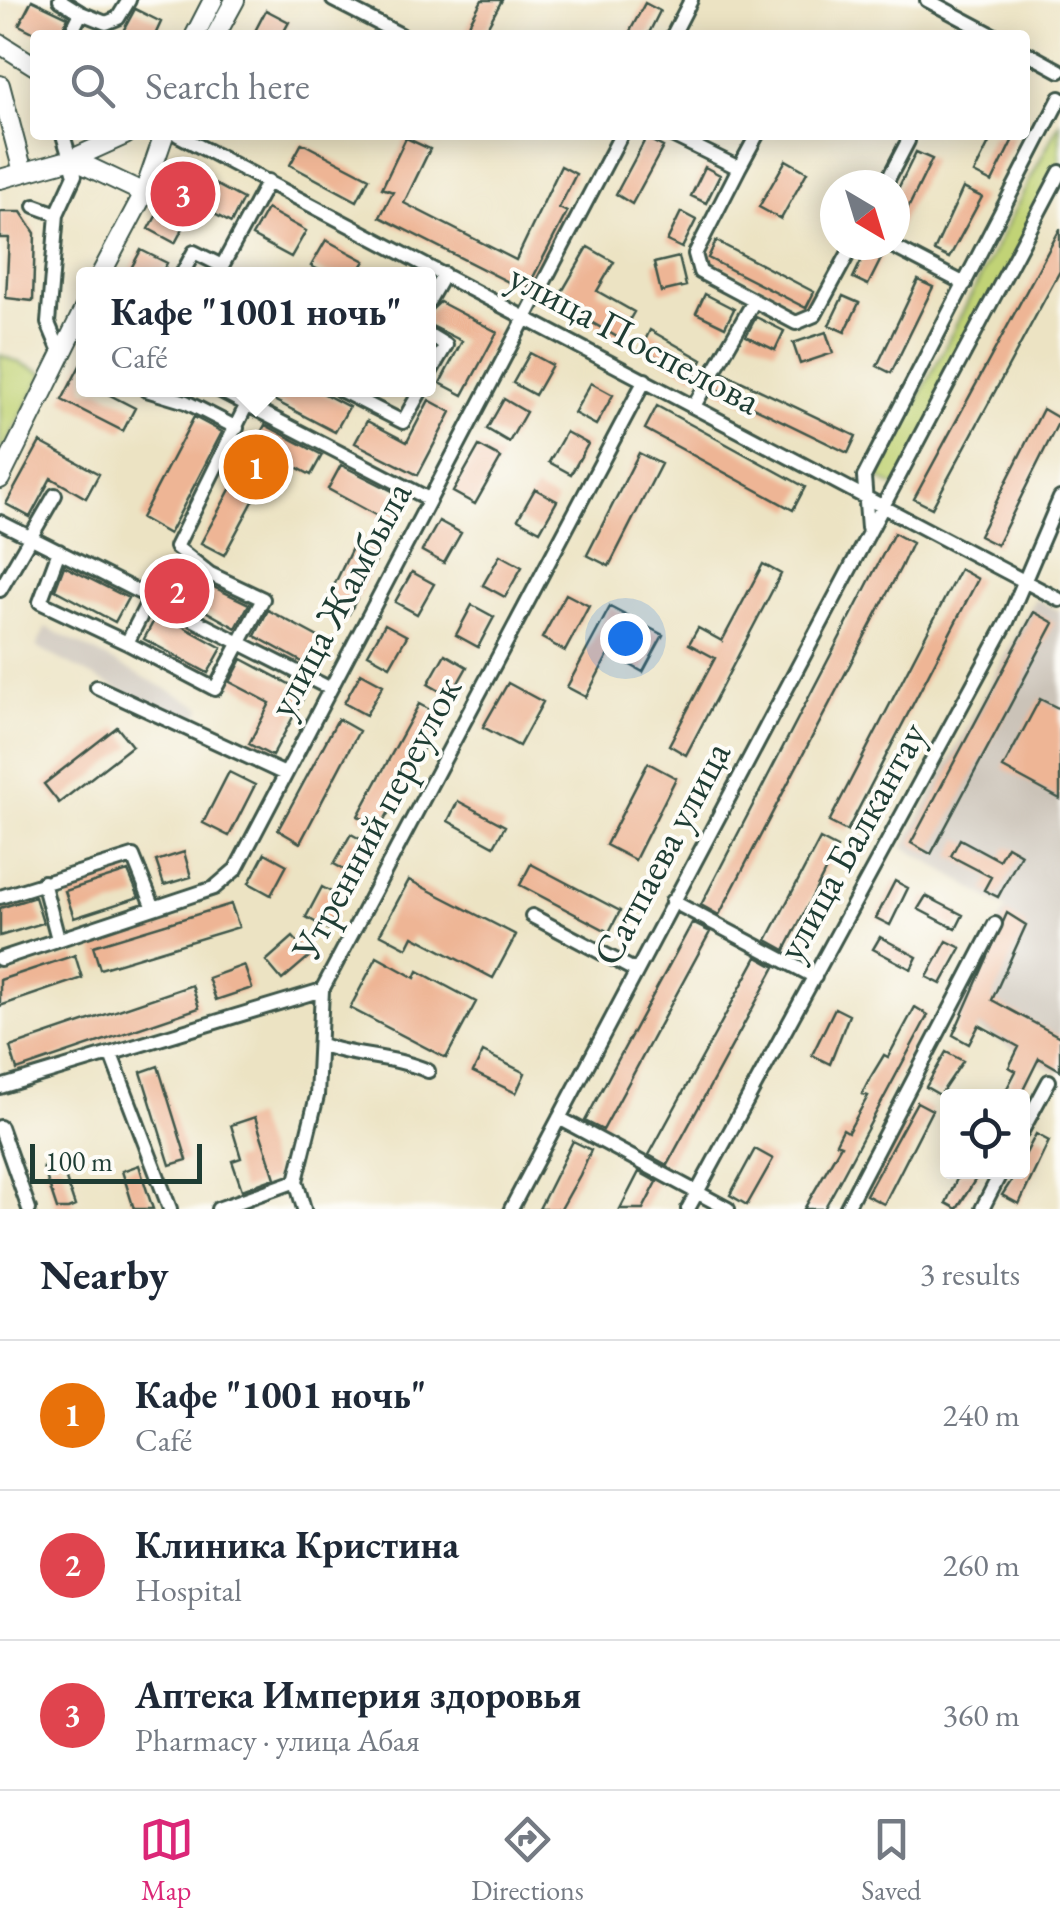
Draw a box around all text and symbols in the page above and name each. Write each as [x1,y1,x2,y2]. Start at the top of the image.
search box [30,30,1030,140]
icon: search [65,58,120,113]
text: Search here [145,61,310,110]
pin: 3 [150,156,216,232]
north arrow [820,170,910,260]
street label: улица Поспелова [500,250,770,426]
popup [76,267,436,397]
text: Кафе "1001 ночь" [110,287,402,336]
text: Café [110,336,168,378]
pin: 1 [224,430,288,504]
street label: улица Жамбыла [255,472,423,726]
pin: 2 [144,554,210,628]
your location [600,613,651,664]
street label: Утренний переулок [279,667,473,970]
street label: улица Балкантау [764,712,938,969]
street label: Сатпаева улица [580,732,742,974]
map controls [940,1089,1030,1179]
button: locate [940,1089,1030,1179]
scale bar [30,1139,202,1184]
text: 100 m [45,1143,113,1179]
text: Nearby [40,1247,169,1302]
text: 3 results [920,1253,1020,1295]
text: Кафе "1001 ночь" [135,1370,426,1419]
text: 1 [64,1394,81,1436]
text: 240 m [943,1394,1020,1436]
text: Café [135,1419,192,1461]
text: Клиника Кристина [135,1520,459,1569]
text: 2 [64,1544,81,1586]
text: 260 m [943,1544,1020,1586]
text: Hospital [135,1569,242,1611]
text: Аптека Империя здоровья [135,1670,581,1719]
text: 3 [64,1694,81,1736]
text: 360 m [943,1694,1020,1736]
text: Pharmacy · улица Абая [135,1719,420,1761]
tab: Map [139,1812,194,1908]
tab: Directions [471,1812,584,1908]
tab: Saved [861,1812,921,1908]

